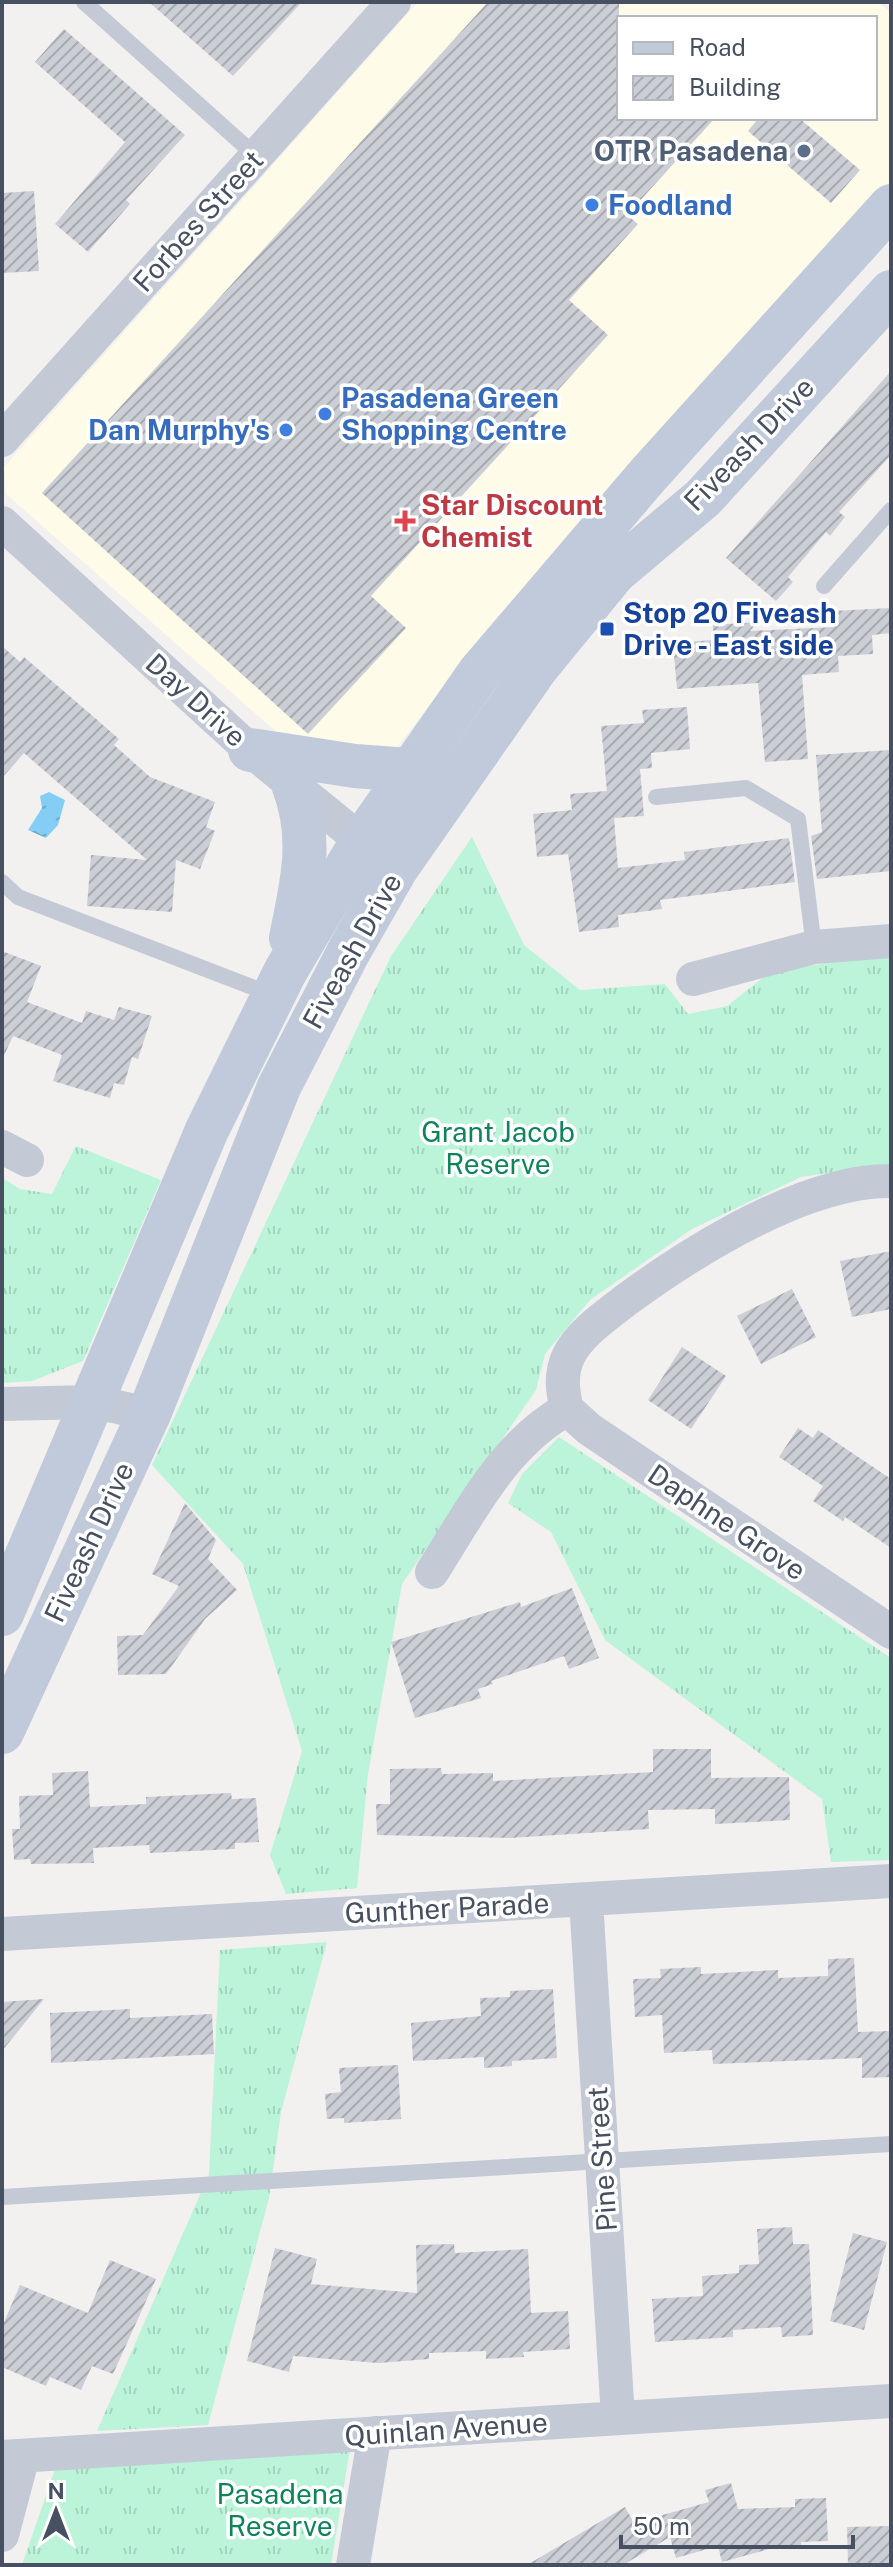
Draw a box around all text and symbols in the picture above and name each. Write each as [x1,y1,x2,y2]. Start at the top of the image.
legend [617,16,877,120]
text: Road [689,33,746,61]
text: Building [689,73,781,101]
place label: OTR Pasadena [594,134,788,167]
marker: OTR Pasadena [795,142,813,160]
street label: Forbes Street [126,143,269,298]
place label: Foodland [608,188,733,221]
marker: Foodland [583,196,601,214]
street label: Fiveash Drive [677,370,820,517]
place label: Pasadena Green Shopping Centre [341,381,567,446]
marker: Pasadena Green Shopping Centre [316,405,334,423]
place label: Dan Murphy's [88,413,270,446]
marker: Dan Murphy's [277,421,295,439]
place label: Star Discount Chemist [421,488,603,553]
marker: Star Discount Chemist [396,512,414,530]
place label: Stop 20 Fiveash Drive - East side [623,596,837,661]
marker: Stop 20 Fiveash Drive - East side [598,620,616,638]
street label: Day Drive [140,646,253,753]
street label: Fiveash Drive [295,867,408,1034]
park label: Grant Jacob Reserve [421,1115,575,1180]
street label: Fiveash Drive [37,1457,140,1627]
street label: Daphne Grove [642,1457,812,1586]
street label: Gunther Parade [344,1886,550,1929]
street label: Pine Street [580,2085,623,2233]
street label: Quinlan Avenue [343,2405,549,2452]
north arrow [16,2471,96,2551]
park label: Pasadena Reserve [217,2477,343,2542]
text: N [47,2478,65,2504]
scale bar [621,2499,853,2549]
text: 50 m [633,2512,690,2540]

